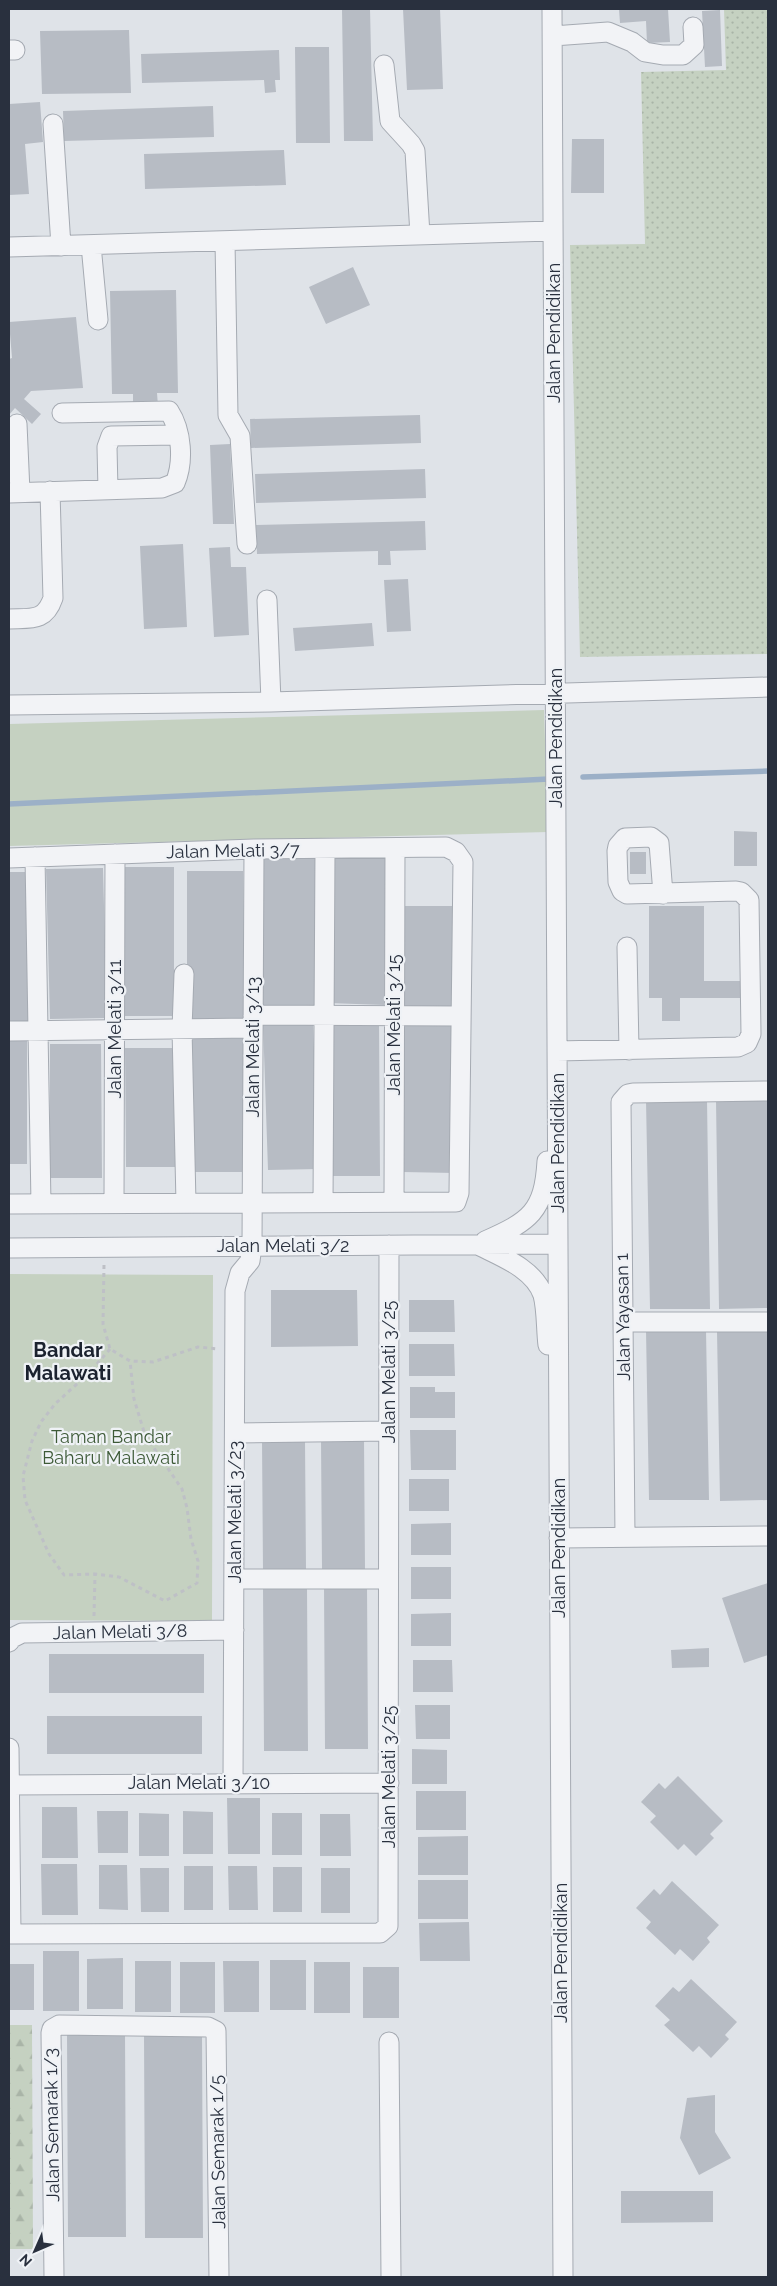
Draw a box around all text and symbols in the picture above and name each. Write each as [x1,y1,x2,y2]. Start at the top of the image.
street label: Jalan Pendidikan [543,263,564,403]
street label: Jalan Pendidikan [545,668,566,808]
street label: Jalan Melati 3/7 [166,839,300,862]
street label: Jalan Melati 3/15 [383,954,404,1096]
street label: Jalan Melati 3/11 [104,959,125,1099]
street label: Jalan Melati 3/13 [242,977,263,1117]
street label: Jalan Pendidikan [547,1073,568,1213]
street label: Jalan Melati 3/2 [217,1235,349,1256]
street label: Jalan Yayasan 1 [611,1253,634,1381]
street label: Jalan Melati 3/25 [378,1300,399,1443]
district label: Bandar Malawati [25,1338,111,1385]
park label: Taman Bandar Baharu Malawati [42,1426,180,1468]
street label: Jalan Melati 3/23 [224,1441,245,1583]
street label: Jalan Pendidikan [548,1478,569,1618]
street label: Jalan Melati 3/8 [53,1620,187,1643]
street label: Jalan Melati 3/25 [378,1705,399,1848]
street label: Jalan Melati 3/10 [128,1772,270,1793]
street label: Jalan Pendidikan [550,1883,571,2023]
street label: Jalan Semarak 1/3 [40,2048,63,2202]
street label: Jalan Semarak 1/5 [206,2075,229,2229]
north arrow [10,2226,60,2276]
text: N [16,2251,35,2270]

